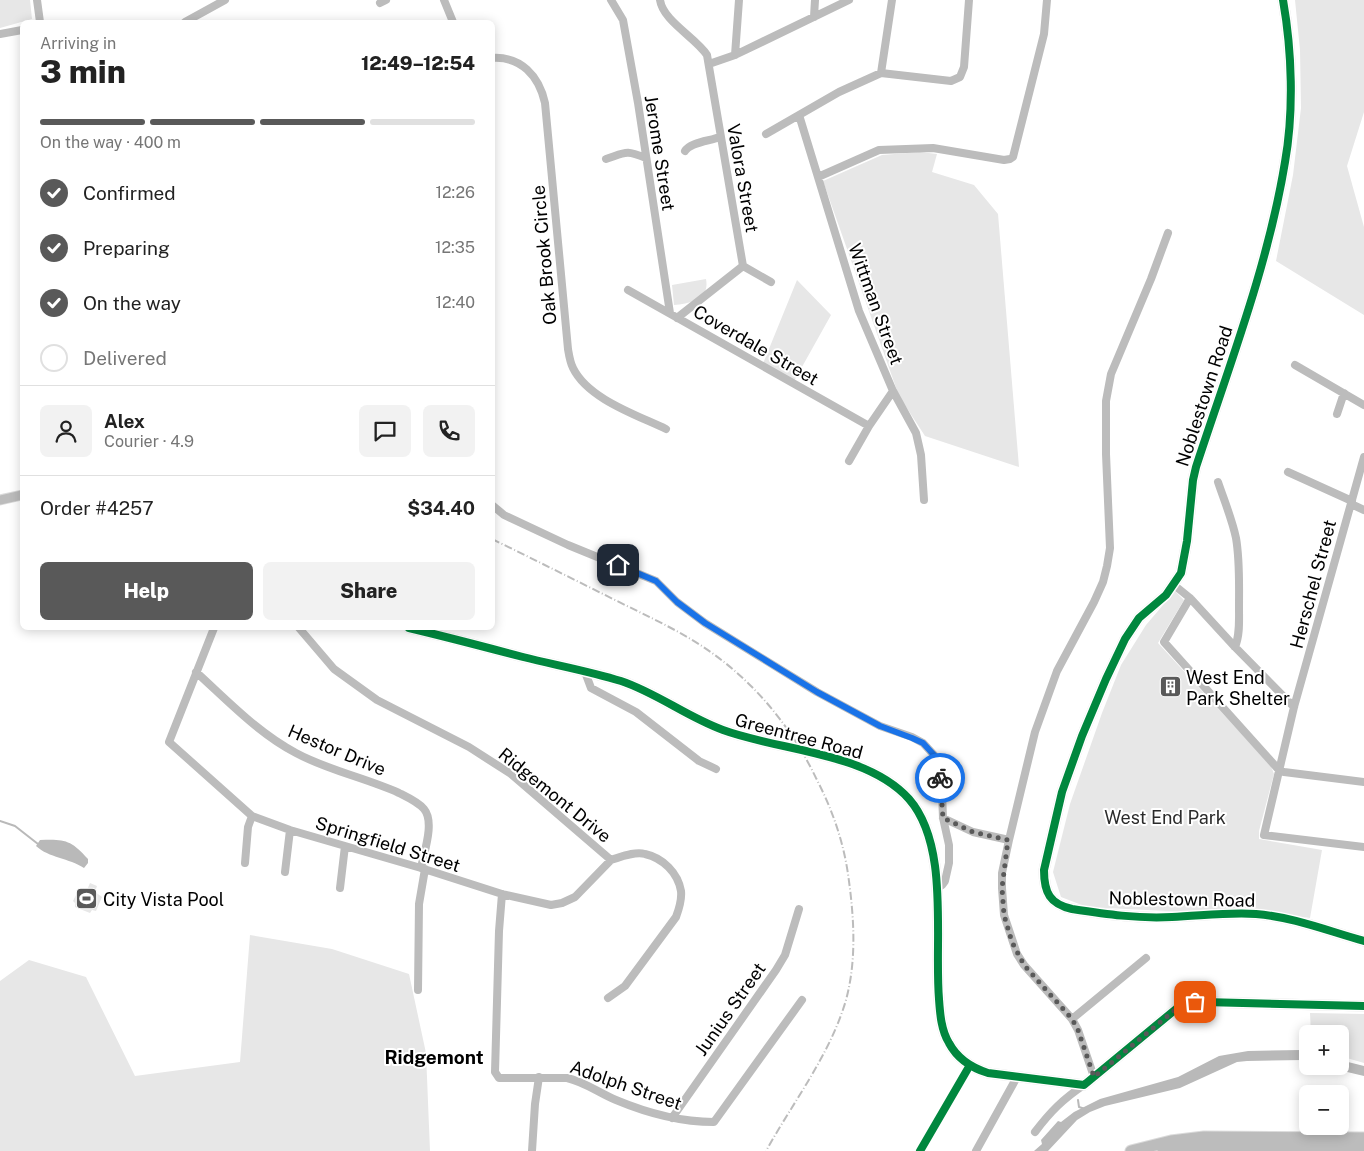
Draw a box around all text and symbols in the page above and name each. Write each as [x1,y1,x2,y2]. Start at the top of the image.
text: Arriving in [40,34,116,53]
text: 12:49–12:54 [361,52,475,74]
text: 3 min [40,53,126,90]
street label: Jerome Street [640,94,680,212]
street label: Valora Street [723,122,763,234]
text: On the way · 400 m [40,133,181,152]
icon: check [40,179,68,207]
text: Confirmed [83,182,176,204]
text: 12:26 [436,183,475,202]
street label: Oak Brook Circle [527,184,561,326]
icon: check [40,234,68,262]
text: Preparing [83,237,170,259]
text: 12:35 [435,238,475,257]
street label: Wittman Street [844,240,908,368]
icon: check [40,289,68,317]
text: On the way [83,292,181,314]
text: 12:40 [436,293,475,312]
street label: Coverdale Street [690,301,822,389]
street label: Noblestown Road [1171,323,1237,469]
text: Delivered [83,347,167,369]
button: person [40,405,92,457]
button: chat [359,405,411,457]
button: phone [423,405,475,457]
text: Alex [104,410,145,432]
text: Courier · 4.9 [104,432,194,451]
text: Order #4257 [40,497,154,519]
text: $34.40 [407,497,475,519]
street label: Herschel Street [1286,517,1340,651]
pin [597,544,639,586]
icon: home [604,551,632,579]
button: Help [40,562,253,620]
button: Share [263,562,475,620]
place label: West End Park Shelter [1186,667,1290,709]
building icon: West End Park Shelter [1158,675,1182,699]
street label: Greentree Road [733,709,865,763]
street label: Hestor Drive [285,720,389,780]
street label: Ridgemont Drive [495,743,615,847]
courier [915,753,965,803]
icon: bike [926,764,954,792]
park label: West End Park [1104,807,1226,828]
street label: Springfield Street [313,812,463,876]
sports icon: City Vista Pool [75,887,99,911]
street label: Noblestown Road [1108,887,1256,911]
place label: City Vista Pool [103,889,224,910]
street label: Junius Street [690,958,770,1060]
pin [1174,981,1216,1023]
icon: bag [1181,988,1209,1016]
map controls [1299,1025,1349,1135]
button: + [1299,1025,1349,1075]
district label: Ridgemont [384,1046,484,1068]
street label: Adolph Street [567,1056,685,1114]
button: − [1299,1085,1349,1135]

